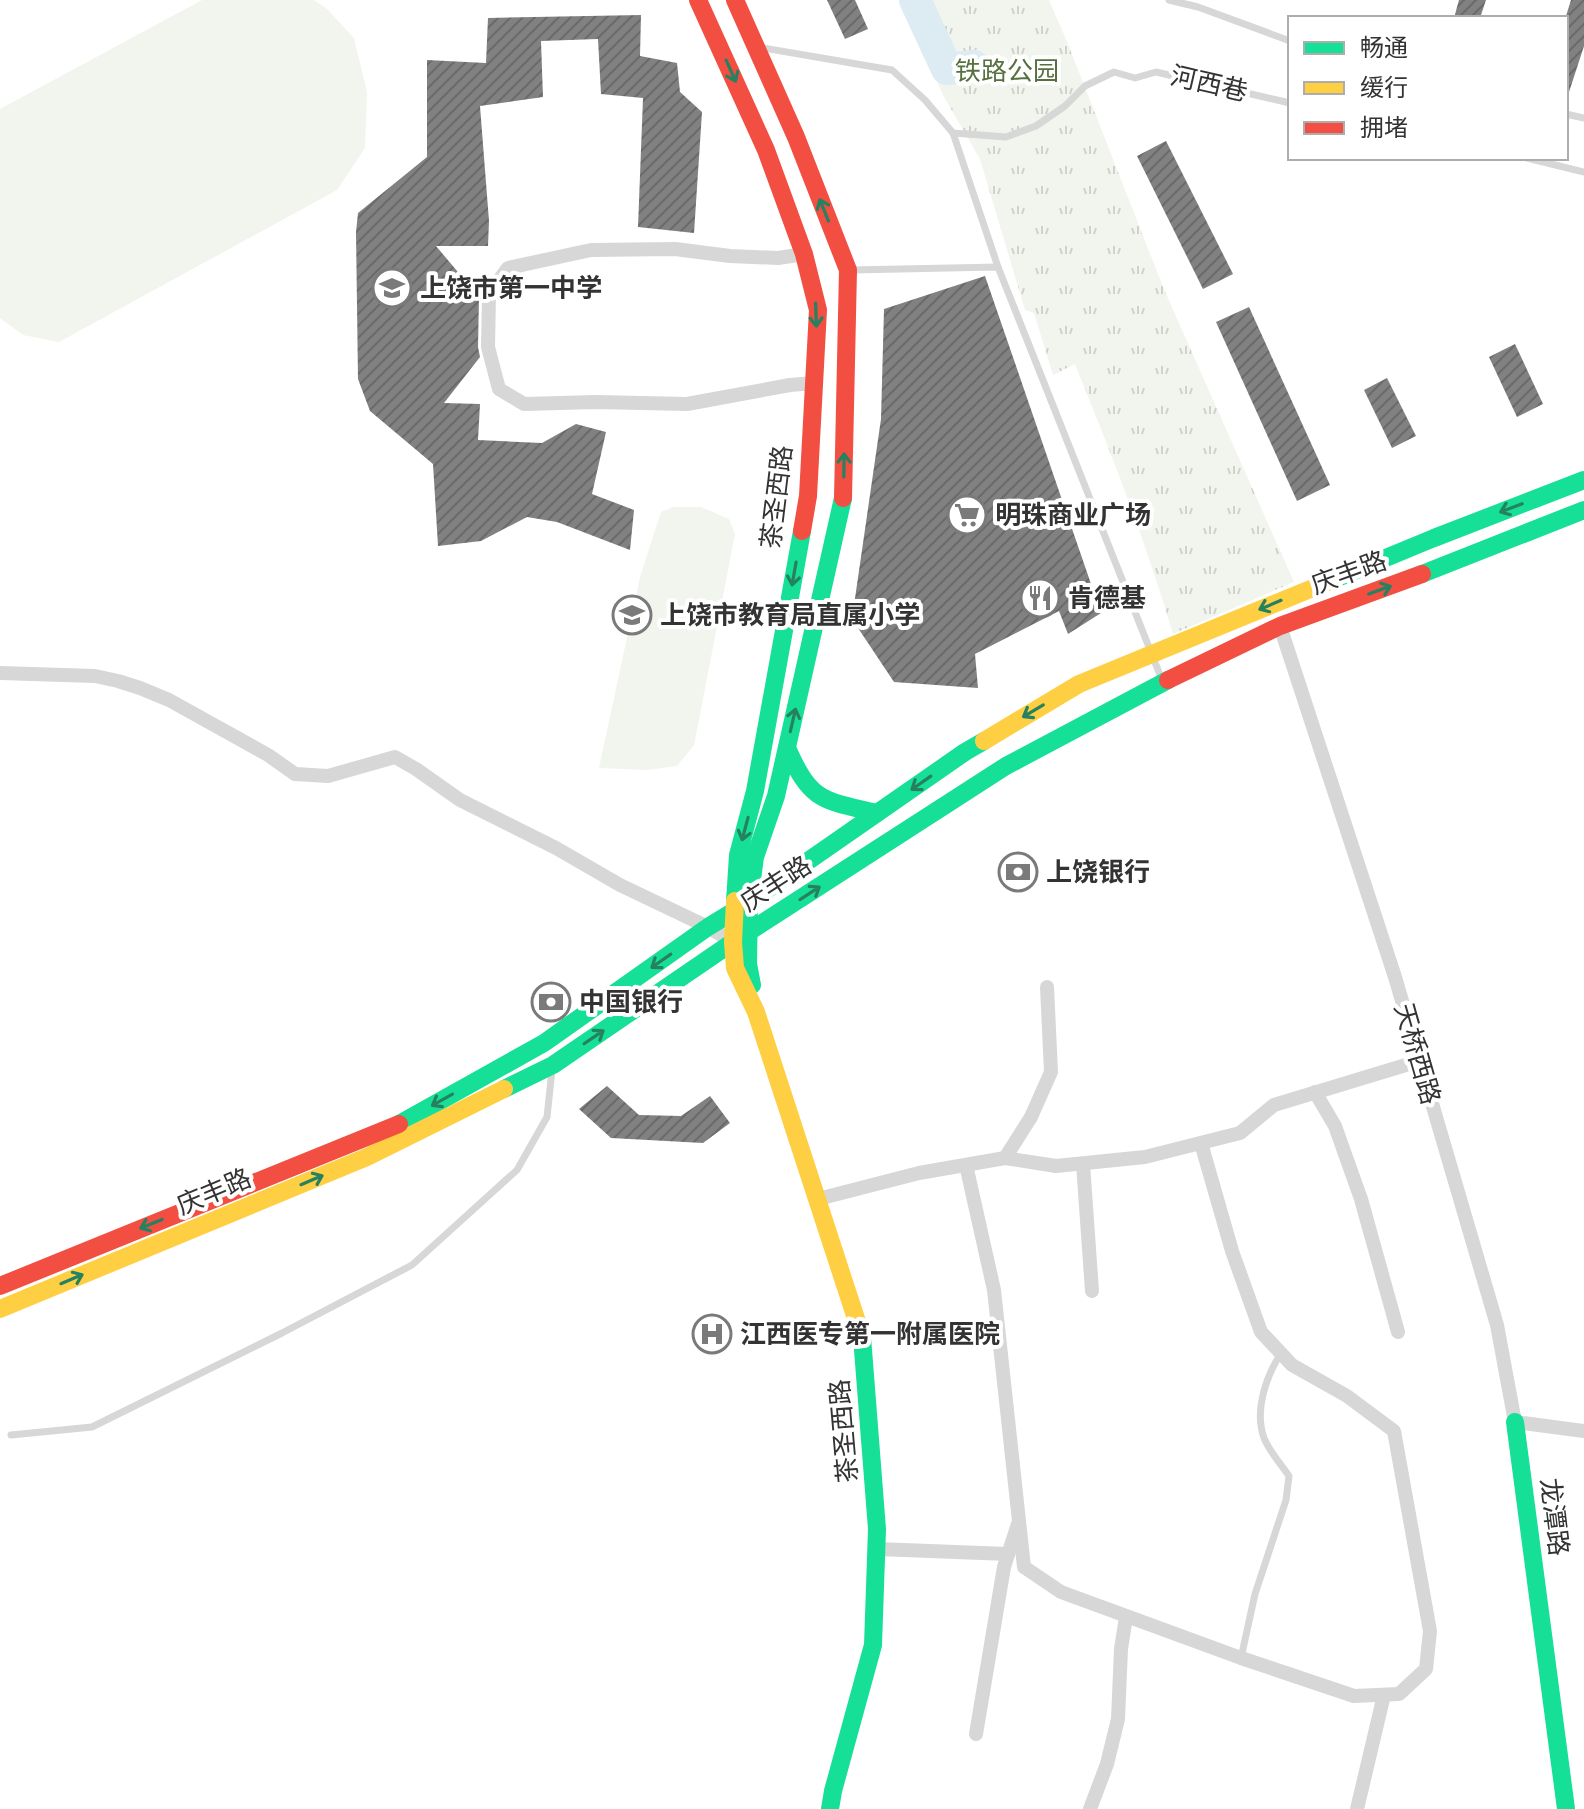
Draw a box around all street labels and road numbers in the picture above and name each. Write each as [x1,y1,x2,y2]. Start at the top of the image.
street label: 河西巷 [1168,60,1250,108]
street label: 茶圣西路 [755,443,799,551]
street label: 庆丰路 [1307,545,1391,601]
street label: 庆丰路 [735,850,817,918]
street label: 天桥西路 [1388,1000,1446,1108]
street label: 庆丰路 [172,1162,256,1222]
street label: 茶圣西路 [824,1378,864,1484]
street label: 龙潭路 [1534,1476,1574,1558]

